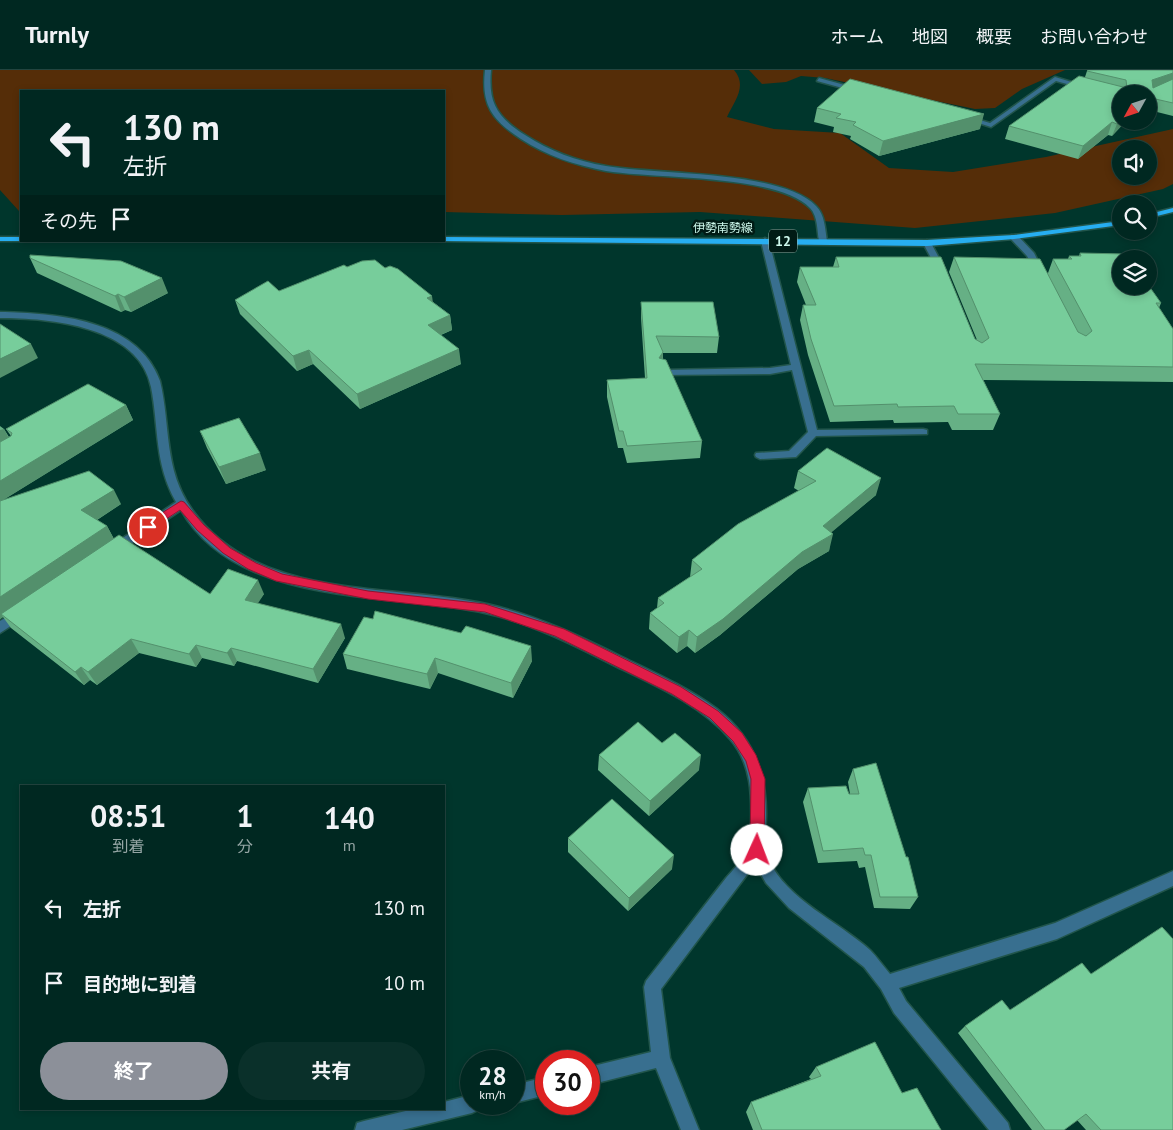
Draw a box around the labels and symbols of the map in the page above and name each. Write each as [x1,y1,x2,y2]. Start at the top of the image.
north arrow [1112,85,1158,130]
street label: 伊勢南勢線 [693,220,753,235]
road number: 12 [769,230,797,252]
pin [127,506,169,548]
position arrow [730,823,782,875]
speed limit sign: 30 [535,1050,600,1115]

